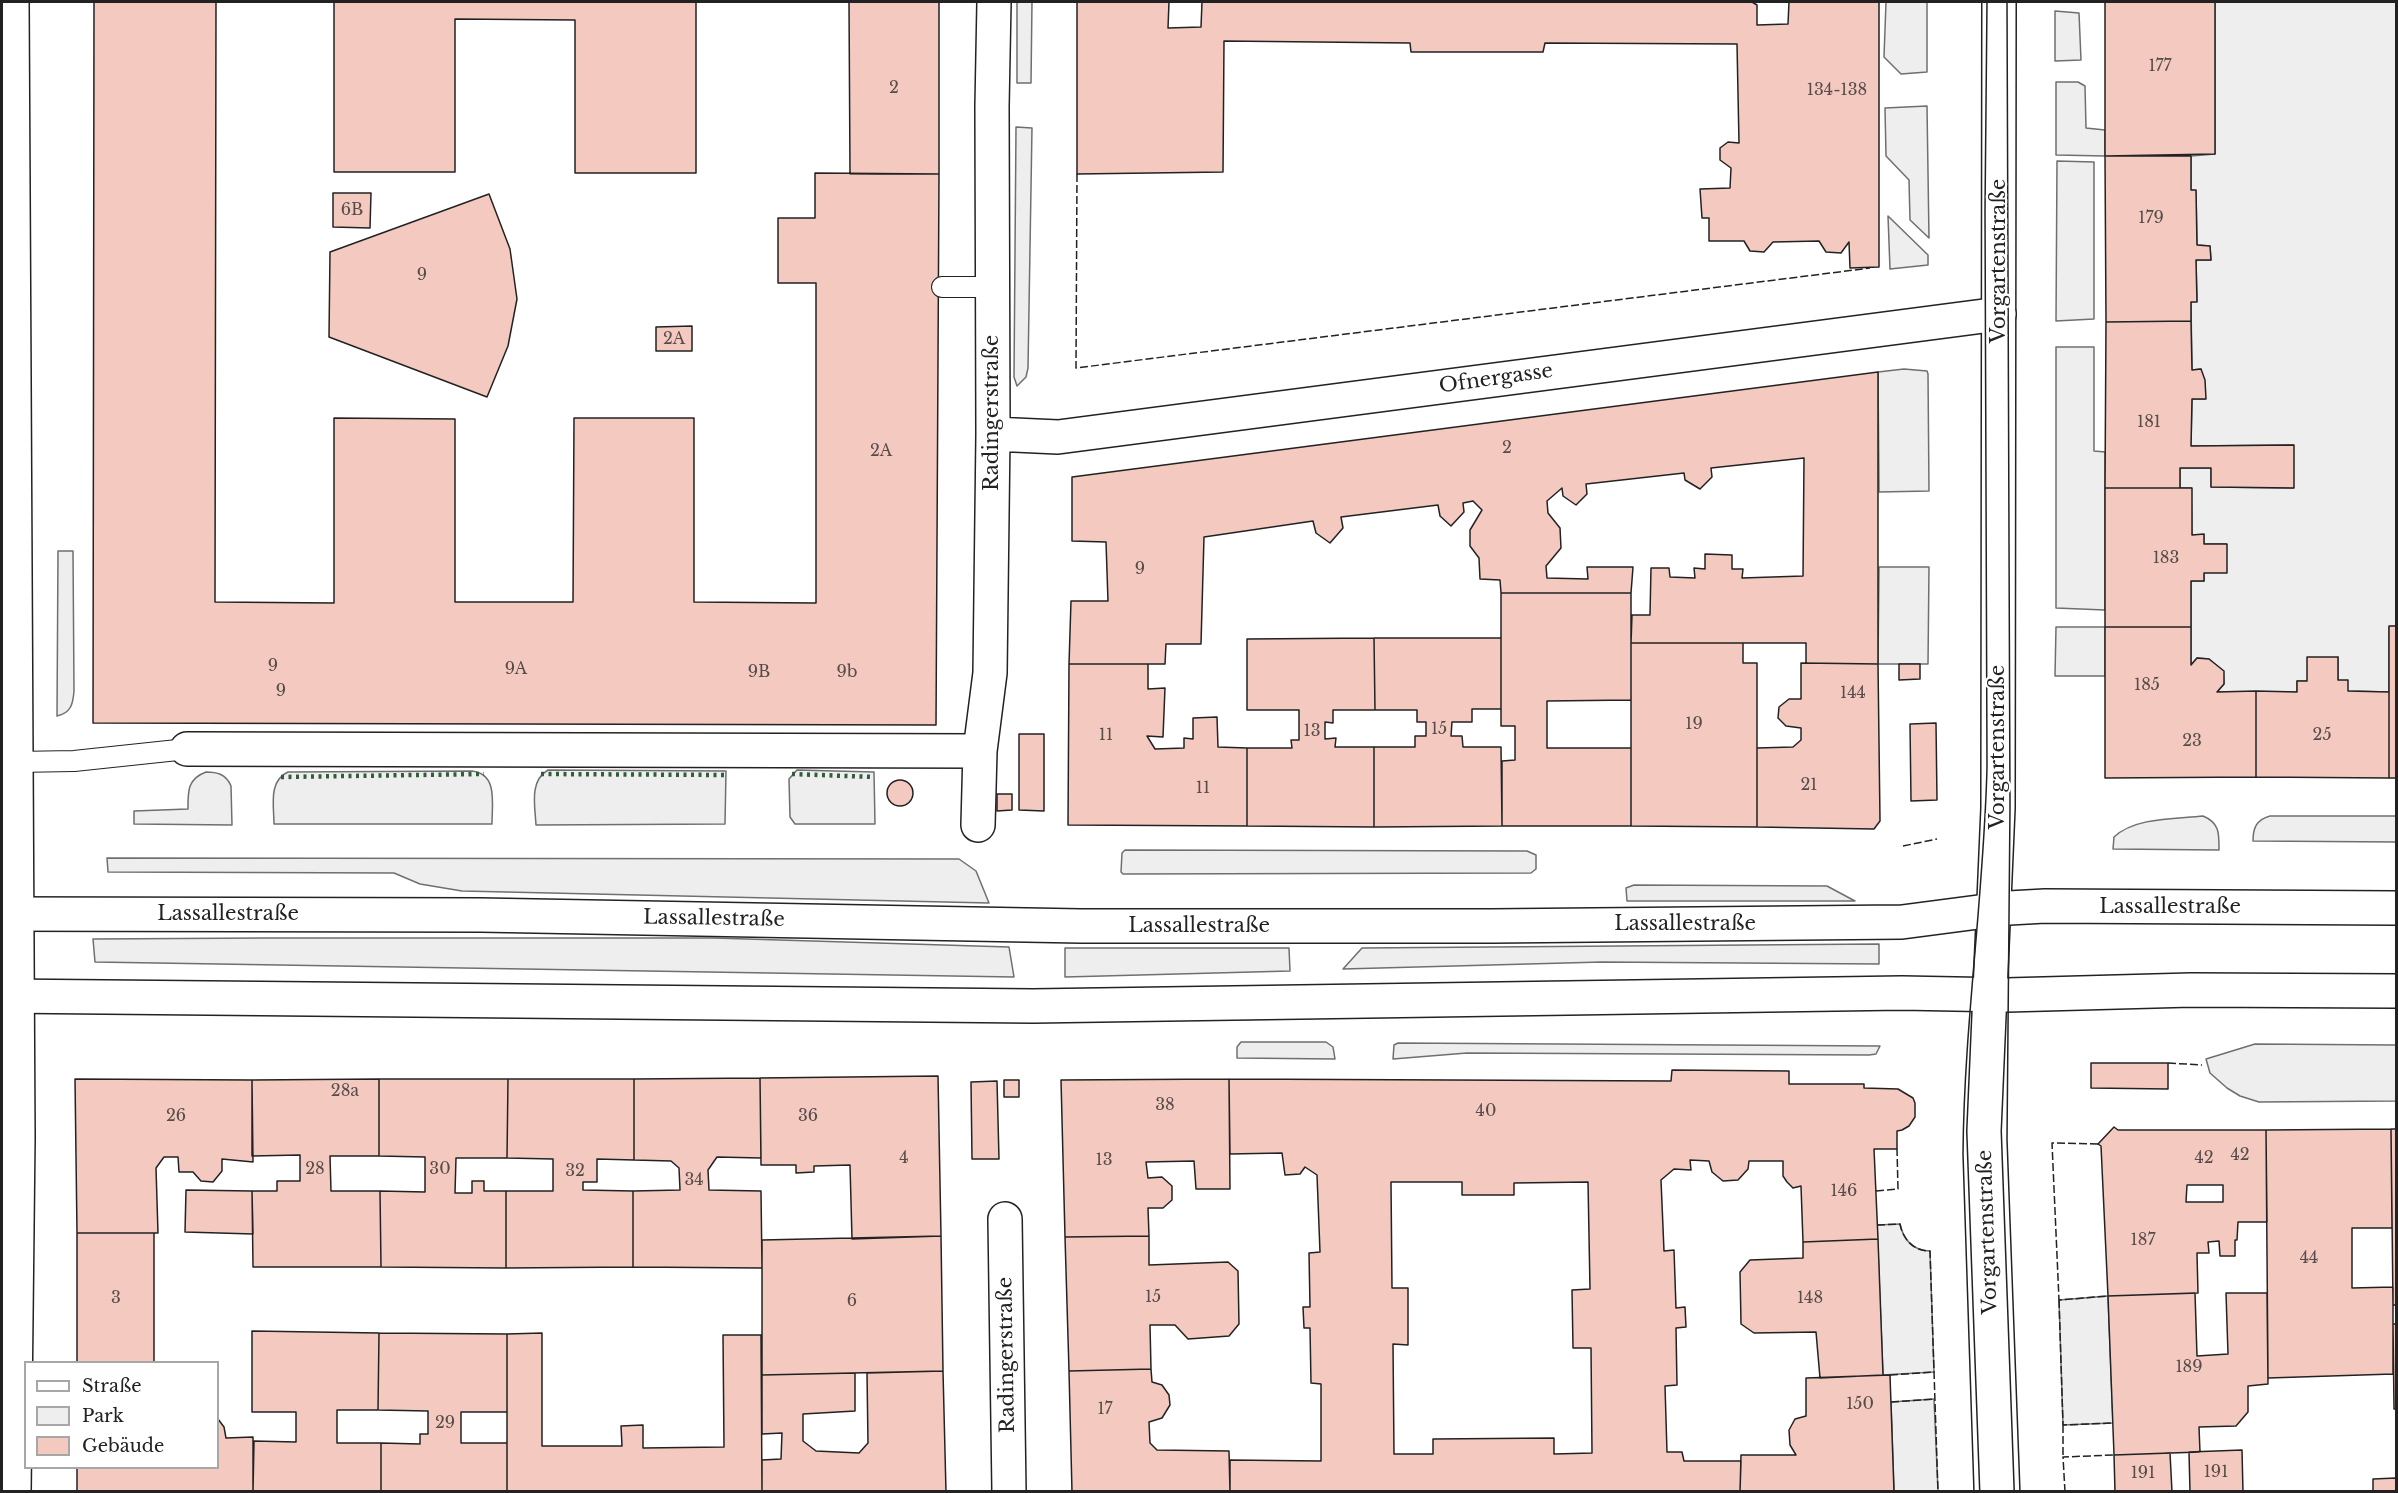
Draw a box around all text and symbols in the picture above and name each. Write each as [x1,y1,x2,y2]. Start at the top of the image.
house number: 177 [2148,56,2172,76]
house number: 2 [889,78,899,98]
house number: 134-138 [1807,80,1867,100]
street label: Vorgartenstraße [1987,179,2011,343]
house number: 6B [341,200,363,220]
house number: 179 [2138,208,2164,228]
house number: 9 [417,265,427,285]
house number: 2A [663,329,685,349]
street label: Radingerstraße [980,335,1004,491]
street label: Ofnergasse [1438,359,1554,399]
house number: 181 [2137,412,2161,432]
house number: 2 [1502,438,1512,458]
house number: 2A [870,441,892,461]
house number: 183 [2153,548,2179,568]
house number: 9 [1135,559,1145,579]
house number: 9 [268,656,278,676]
house number: 9A [505,659,527,679]
house number: 9B [748,662,770,682]
house number: 9b [837,662,857,682]
street label: Vorgartenstraße [1986,665,2010,829]
house number: 185 [2134,675,2160,695]
house number: 9 [276,681,286,701]
house number: 144 [1840,683,1866,703]
house number: 19 [1685,714,1703,734]
house number: 15 [1431,719,1447,739]
house number: 13 [1304,721,1320,741]
house number: 11 [1099,725,1113,745]
house number: 25 [2313,725,2331,745]
house number: 23 [2182,731,2202,751]
house number: 21 [1801,775,1817,795]
house number: 11 [1196,778,1210,798]
street label: Lassallestraße [2099,895,2241,919]
street label: Lassallestraße [157,902,299,926]
street label: Lassallestraße [643,906,785,932]
street label: Lassallestraße [1614,912,1756,936]
street label: Lassallestraße [1128,914,1270,938]
house number: 28a [331,1081,359,1101]
house number: 38 [1155,1095,1175,1115]
house number: 40 [1476,1101,1496,1121]
house number: 26 [166,1106,186,1126]
house number: 36 [798,1106,818,1126]
house number: 42 [2230,1145,2250,1165]
house number: 4 [899,1148,909,1168]
house number: 42 [2194,1148,2214,1168]
street label: Vorgartenstraße [1973,1149,2003,1315]
house number: 13 [1096,1150,1112,1170]
house number: 28 [305,1159,325,1179]
house number: 30 [429,1159,451,1179]
house number: 32 [565,1161,585,1181]
house number: 34 [684,1170,704,1190]
house number: 146 [1831,1181,1857,1201]
house number: 187 [2131,1230,2155,1250]
house number: 44 [2300,1248,2318,1268]
street label: Radingerstraße [994,1277,1020,1433]
house number: 15 [1145,1287,1161,1307]
house number: 3 [111,1288,121,1308]
house number: 148 [1797,1288,1823,1308]
house number: 6 [847,1291,857,1311]
house number: 189 [2175,1357,2203,1377]
legend [24,1361,219,1469]
text: Straße [82,1375,142,1397]
house number: 150 [1846,1394,1874,1414]
house number: 17 [1097,1399,1113,1419]
text: Park [82,1405,124,1427]
house number: 29 [435,1413,455,1433]
text: Gebäude [82,1435,164,1457]
house number: 191 [2204,1462,2228,1482]
house number: 191 [2131,1463,2155,1483]

